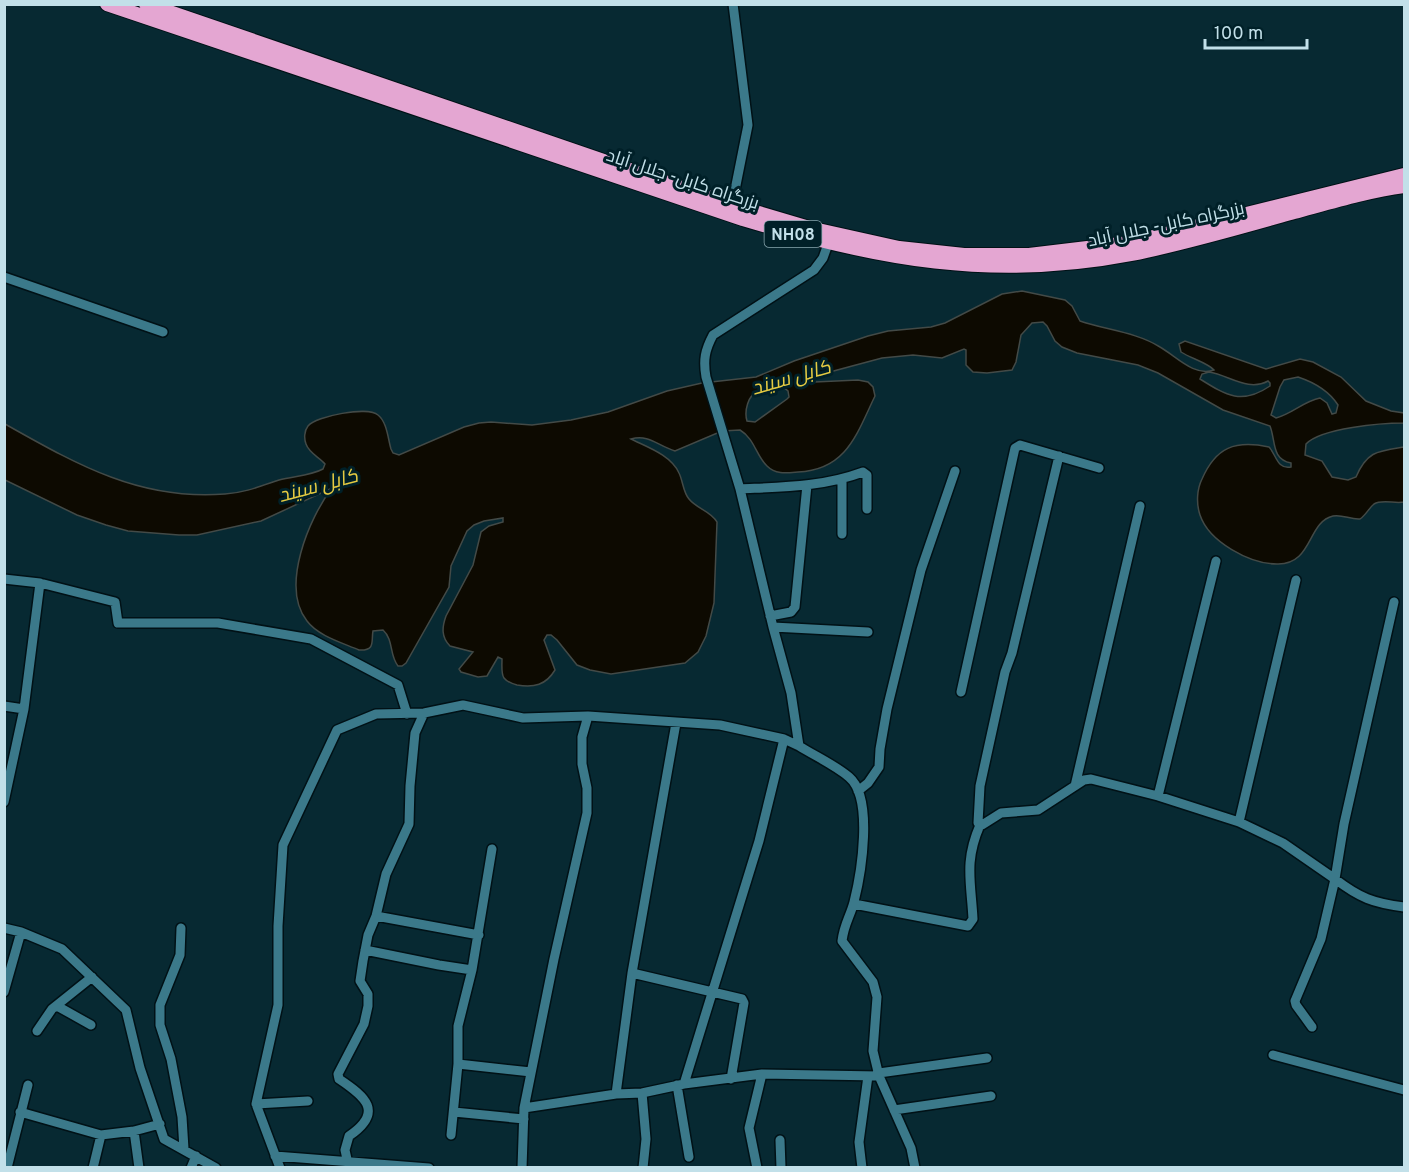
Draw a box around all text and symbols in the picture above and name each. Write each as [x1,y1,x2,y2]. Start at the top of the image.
scale bar [1205,12,1307,50]
text: 100 m [1214,23,1263,46]
street label: بزرگراه کابل- جلال آباد [603,145,762,216]
street label: بزرگراه کابل- جلال آباد [1086,198,1247,253]
road number: NH08 [764,221,822,247]
water label: کابل سيند [749,355,835,403]
water label: کابل سيند [276,464,362,510]

